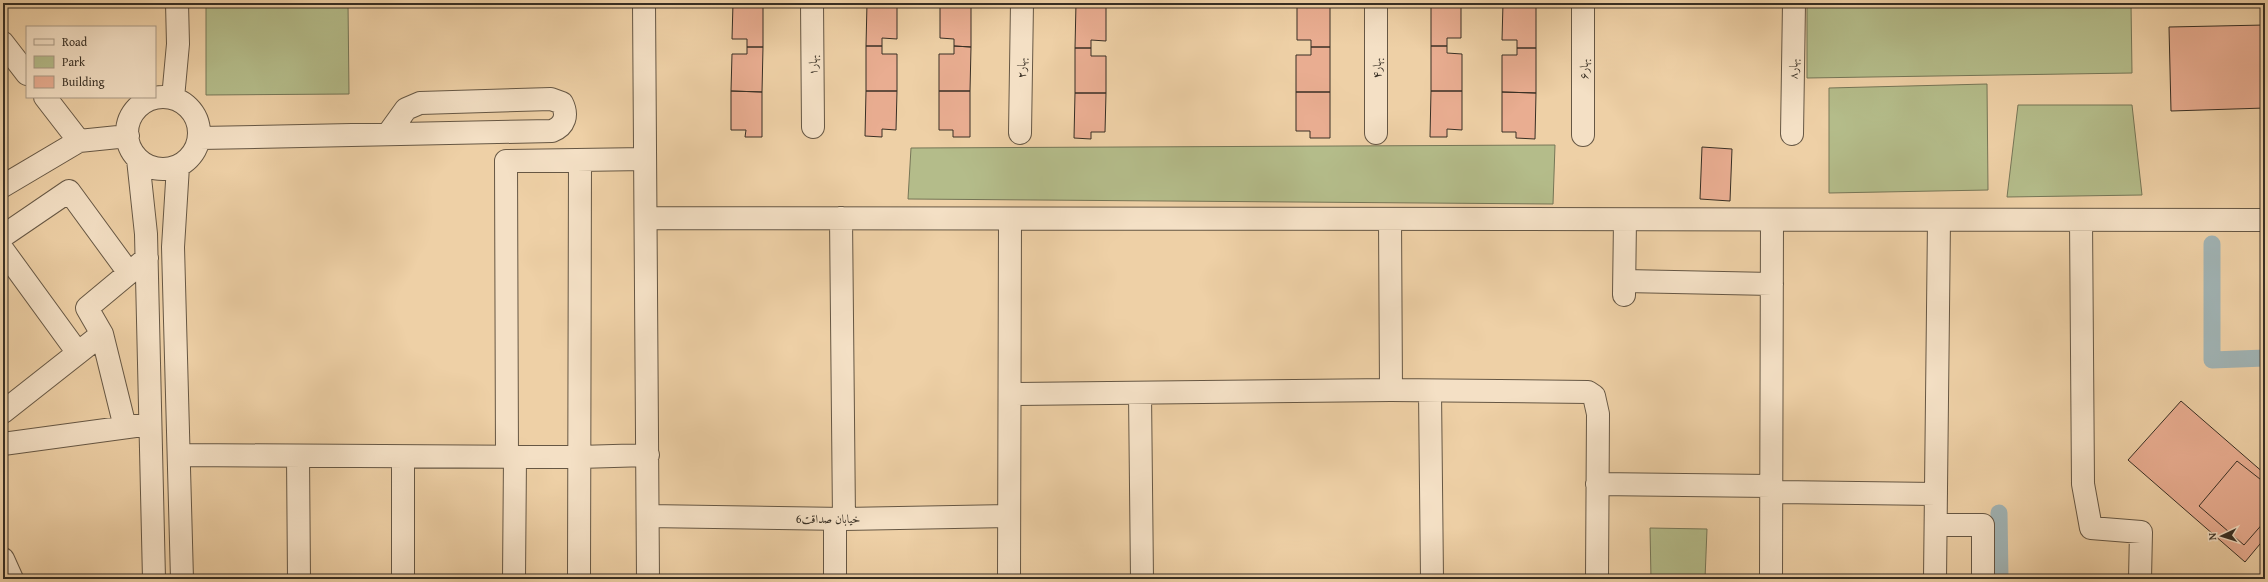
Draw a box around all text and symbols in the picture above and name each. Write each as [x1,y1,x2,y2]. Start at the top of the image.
legend [26,26,156,98]
text: Road [62,33,88,50]
text: Park [62,53,86,70]
street label: بهار۱ [804,55,821,75]
street label: بهار۲ [1012,57,1030,79]
street label: بهار۴ [1368,58,1385,78]
street label: بهار۸ [1784,58,1802,80]
street label: بهار۶ [1575,59,1592,79]
text: Building [62,73,105,90]
street label: خیابان صداقت6 [796,510,860,527]
north arrow [2202,516,2242,556]
text: N [2204,532,2220,541]

